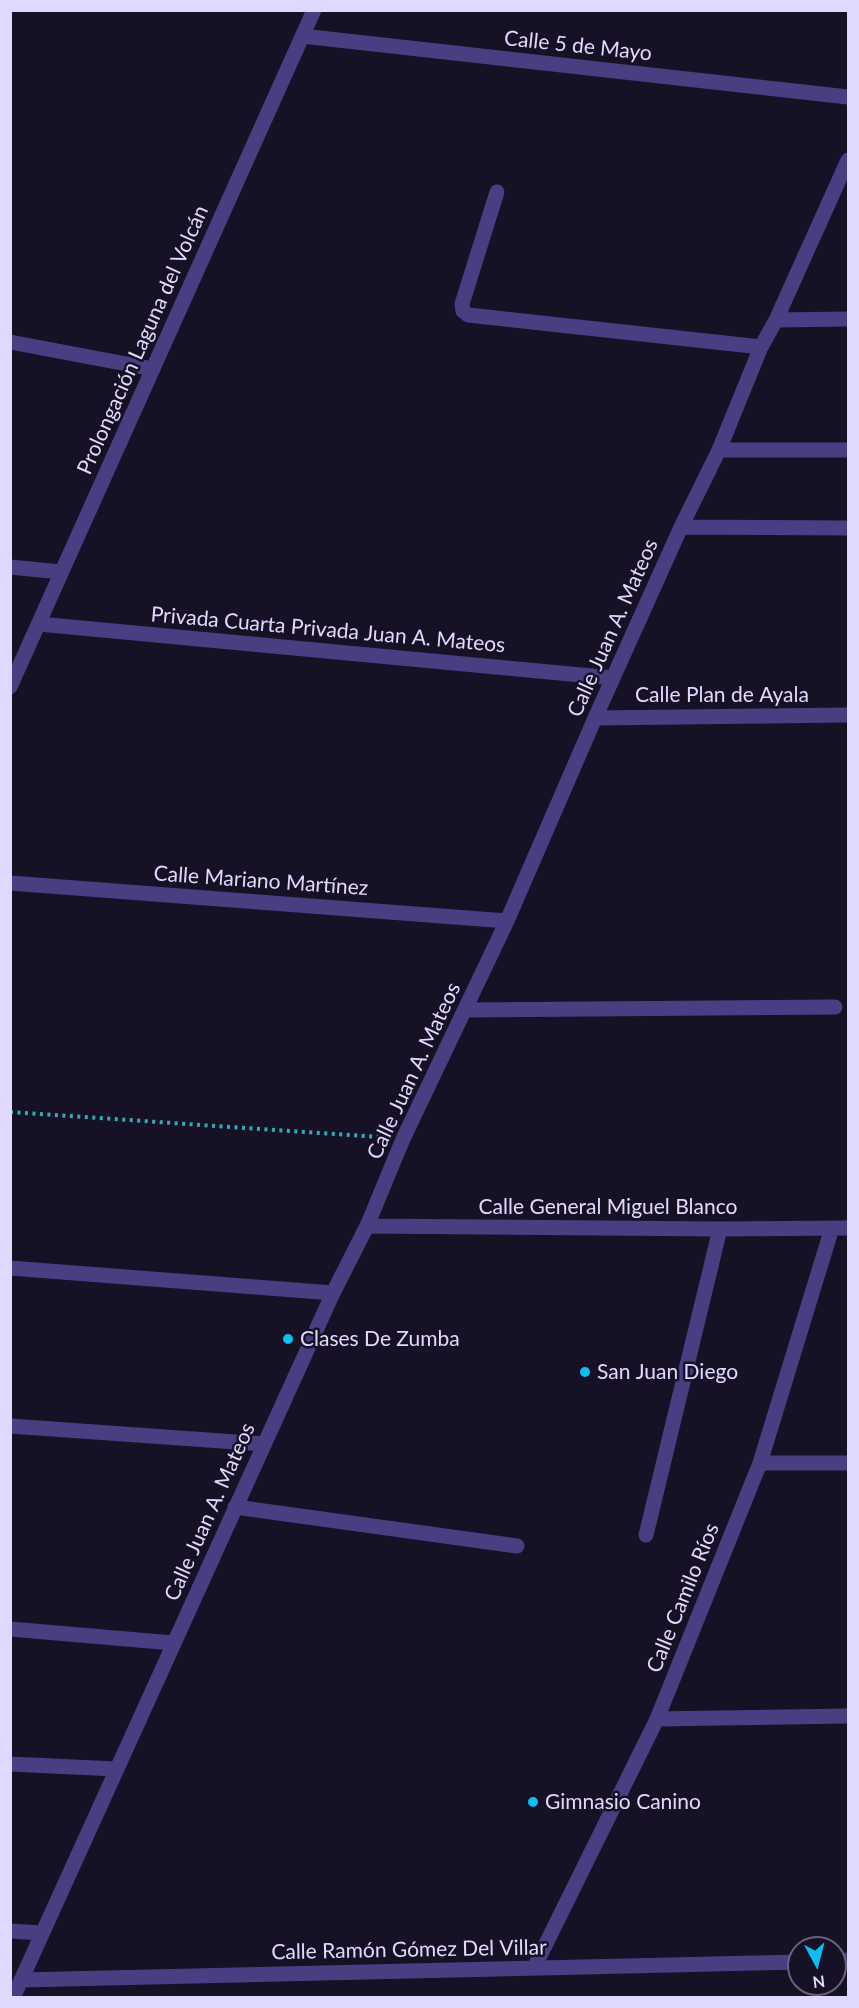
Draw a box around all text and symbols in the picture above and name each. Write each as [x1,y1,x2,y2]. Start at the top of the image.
street label: Calle 5 de Mayo [503,26,653,66]
street label: Prolongación Laguna del Volcán [72,202,214,478]
street label: Calle Juan A. Mateos [562,535,664,721]
street label: Privada Cuarta Privada Juan A. Mateos [150,602,506,658]
street label: Calle Plan de Ayala [635,682,809,708]
street label: Calle Mariano Martínez [153,861,369,901]
street label: Calle Juan A. Mateos [362,979,466,1163]
street label: Calle General Miguel Blanco [479,1194,737,1220]
place label: Clases De Zumba [300,1326,460,1352]
marker: Clases De Zumba [281,1332,295,1346]
place label: San Juan Diego [597,1359,738,1385]
marker: San Juan Diego [578,1365,592,1379]
street label: Calle Juan A. Mateos [159,1419,261,1605]
street label: Calle Camilo Ríos [642,1520,724,1676]
place label: Gimnasio Canino [545,1789,701,1815]
marker: Gimnasio Canino [526,1795,540,1809]
street label: Calle Ramón Gómez Del Villar [271,1935,547,1965]
north arrow [787,1936,847,1996]
text: N [812,1972,826,1993]

